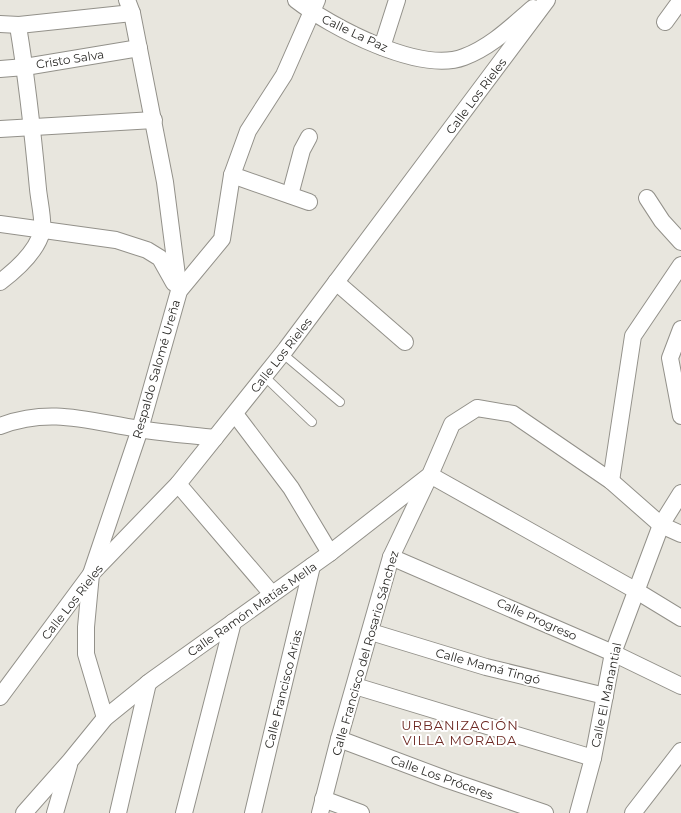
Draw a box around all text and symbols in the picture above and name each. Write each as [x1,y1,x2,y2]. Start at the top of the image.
street label: Calle La Paz [320,11,390,55]
street label: Cristo Salva [35,46,105,72]
street label: Calle Los Rieles [443,55,510,137]
street label: Respaldo Salomé Ureña [129,298,183,440]
street label: Calle Los Rieles [247,314,315,396]
street label: Calle Francisco del Rosario Sánchez [328,549,402,757]
street label: Calle Ramón Matías Mella [184,559,320,659]
street label: Calle Los Rieles [38,561,106,643]
street label: Calle Progreso [494,595,580,643]
street label: Calle Francisco Arias [261,628,305,750]
street label: Calle El Manantial [588,641,624,749]
street label: Calle Mamá Tingó [434,645,542,687]
district label: URBANIZACIÓN VILLA MORADA [401,717,519,748]
street label: Calle Los Próceres [389,751,495,803]

